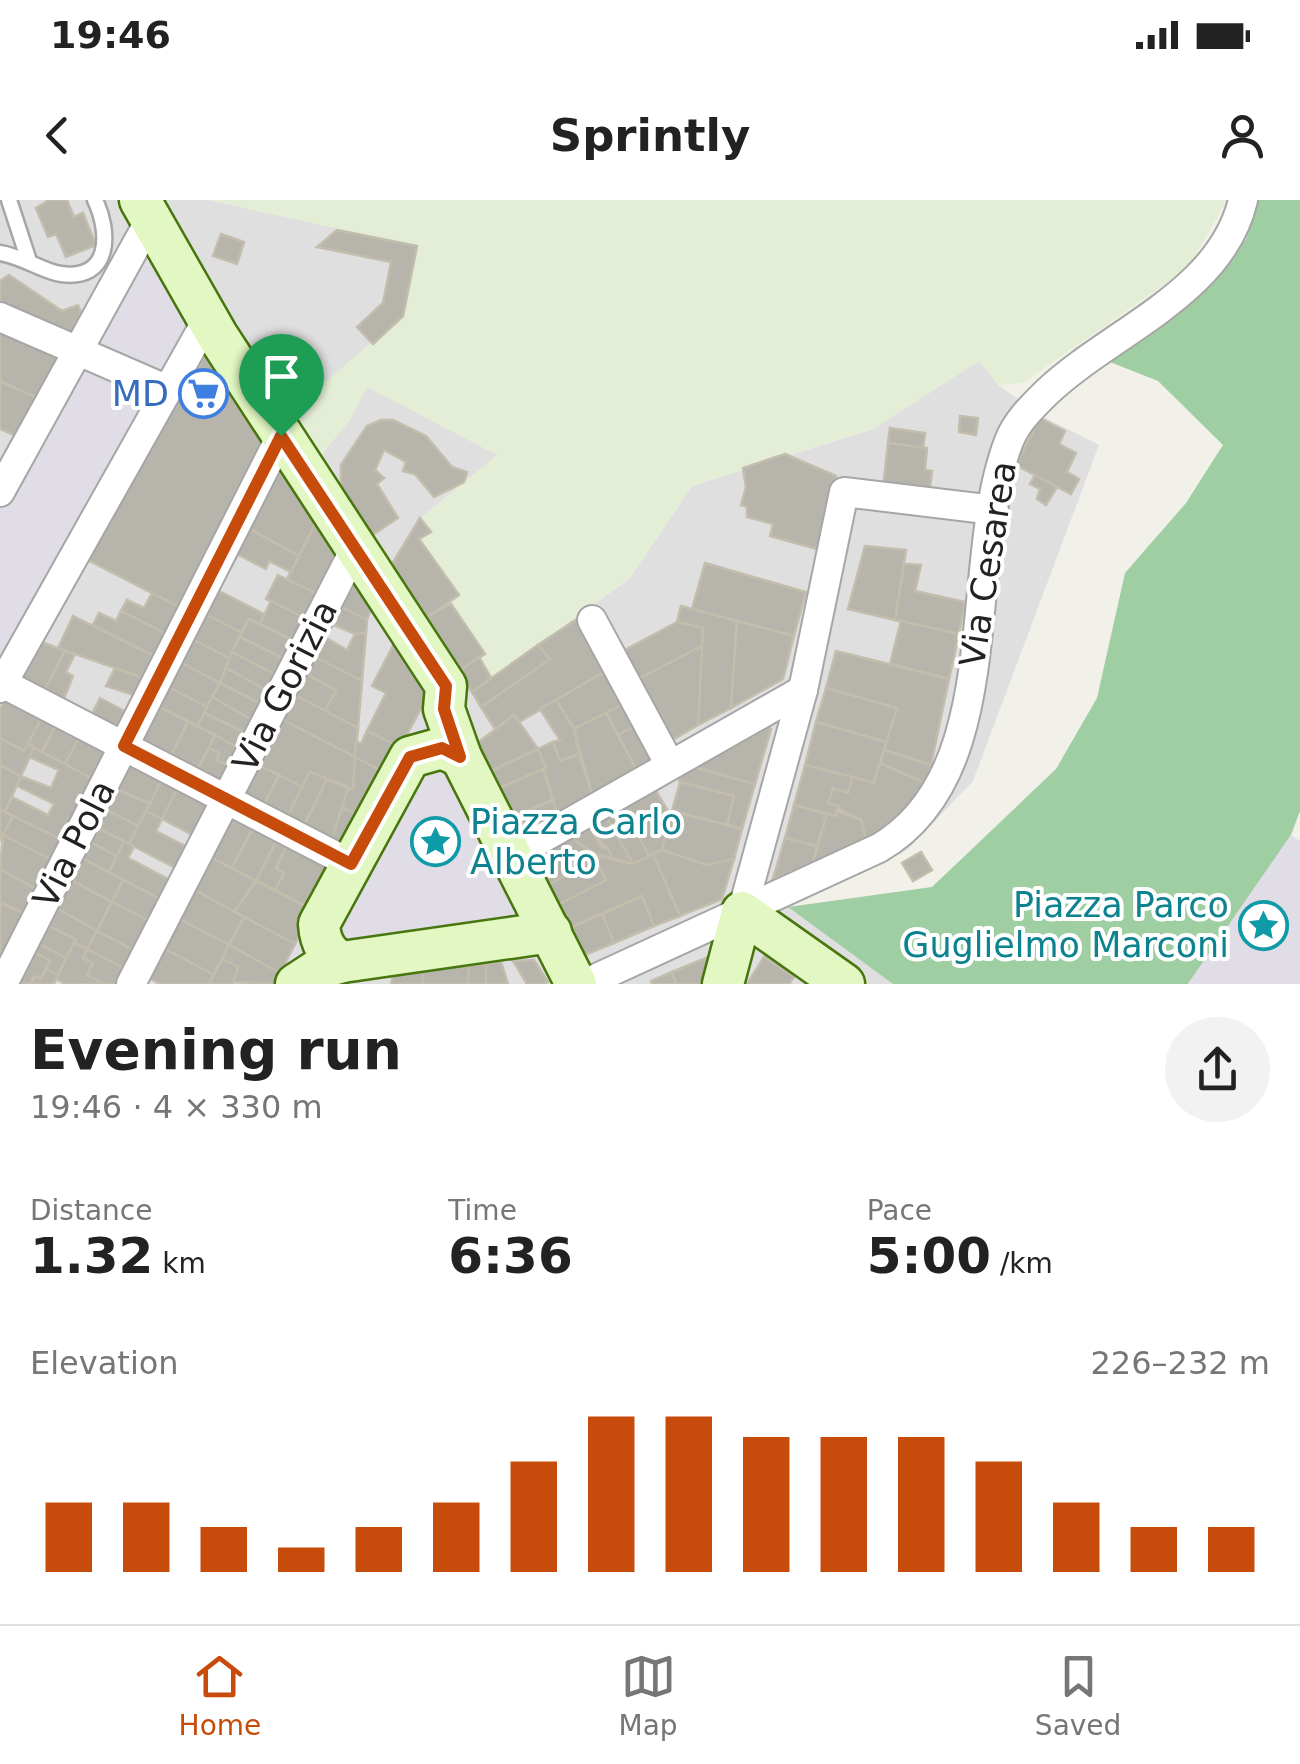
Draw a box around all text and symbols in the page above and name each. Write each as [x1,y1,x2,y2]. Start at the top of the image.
text: 19:46 [50,13,171,57]
icon: back [30,108,85,163]
icon: person [1215,108,1270,163]
text: Sprintly [550,109,750,162]
pin [239,334,324,437]
icon: arrive [254,349,309,404]
supermarket icon: MD [178,368,230,420]
place label: MD [112,374,169,414]
street label: Via Cesarea [952,458,1024,670]
street label: Via Gorizia [225,593,345,779]
street label: Via Pola [25,773,123,915]
place label: Piazza Carlo Alberto [470,802,682,882]
place icon: Piazza Carlo Alberto [409,816,461,868]
place label: Piazza Parco Guglielmo Marconi [902,885,1229,965]
place icon: Piazza Parco Guglielmo Marconi [1238,899,1290,951]
button: share [1165,1017,1270,1122]
text: Evening run [30,1018,402,1082]
text: 19:46 · 4 × 330 m [30,1088,323,1126]
text: Distance [30,1194,152,1227]
text: Time [448,1194,517,1227]
text: Pace [867,1194,932,1227]
text: 1.32 [30,1227,153,1285]
text: 6:36 [448,1227,573,1285]
text: 5:00 [867,1227,991,1285]
text: km [153,1247,206,1280]
text: /km [991,1247,1053,1280]
text: Elevation [30,1344,179,1382]
text: 226–232 m [1091,1344,1270,1382]
tab: Home [179,1649,261,1742]
tab: Map [619,1649,678,1742]
tab: Saved [1035,1649,1121,1742]

